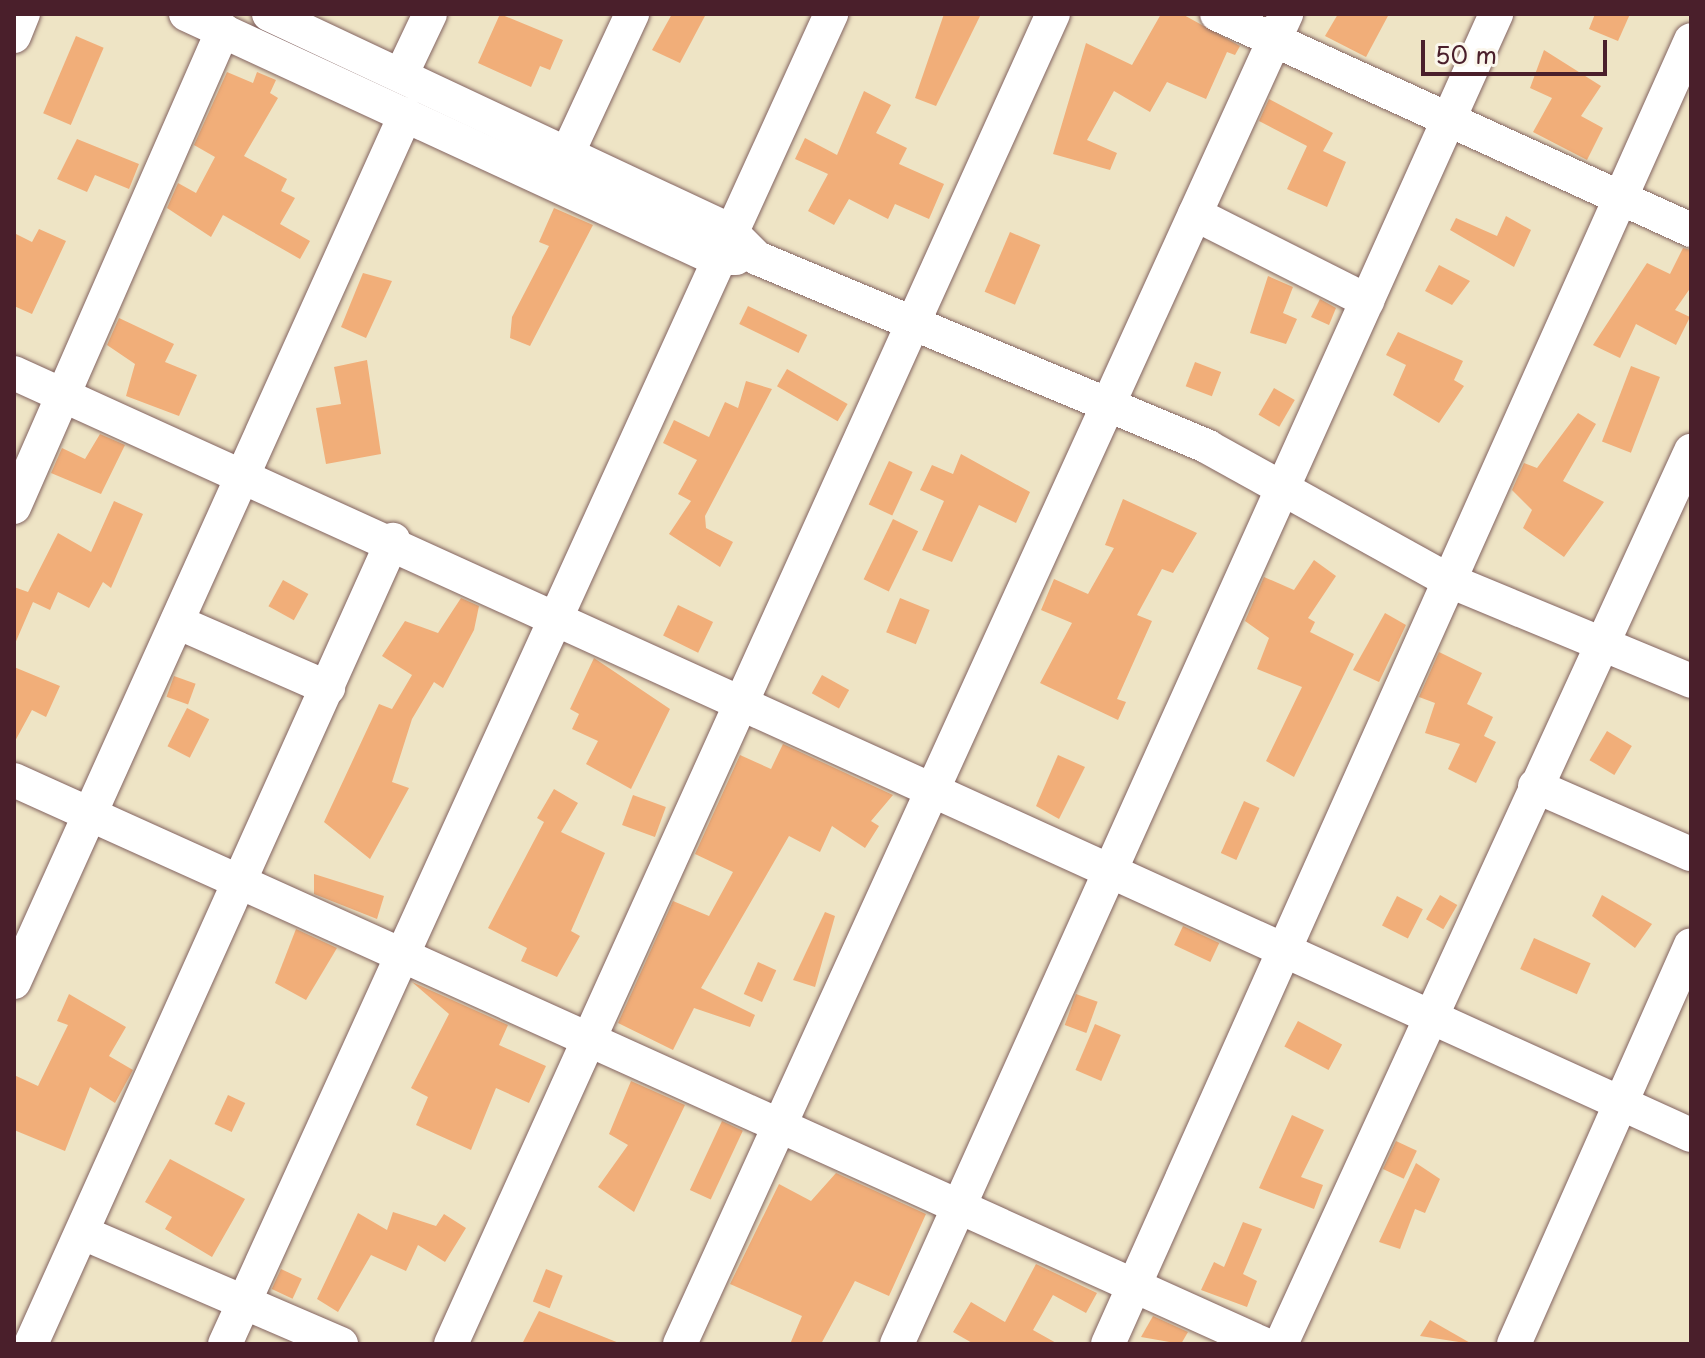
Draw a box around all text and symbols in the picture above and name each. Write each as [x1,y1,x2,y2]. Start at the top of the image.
scale bar [1425,24,1611,74]
text: 50 m [1435,36,1497,72]

